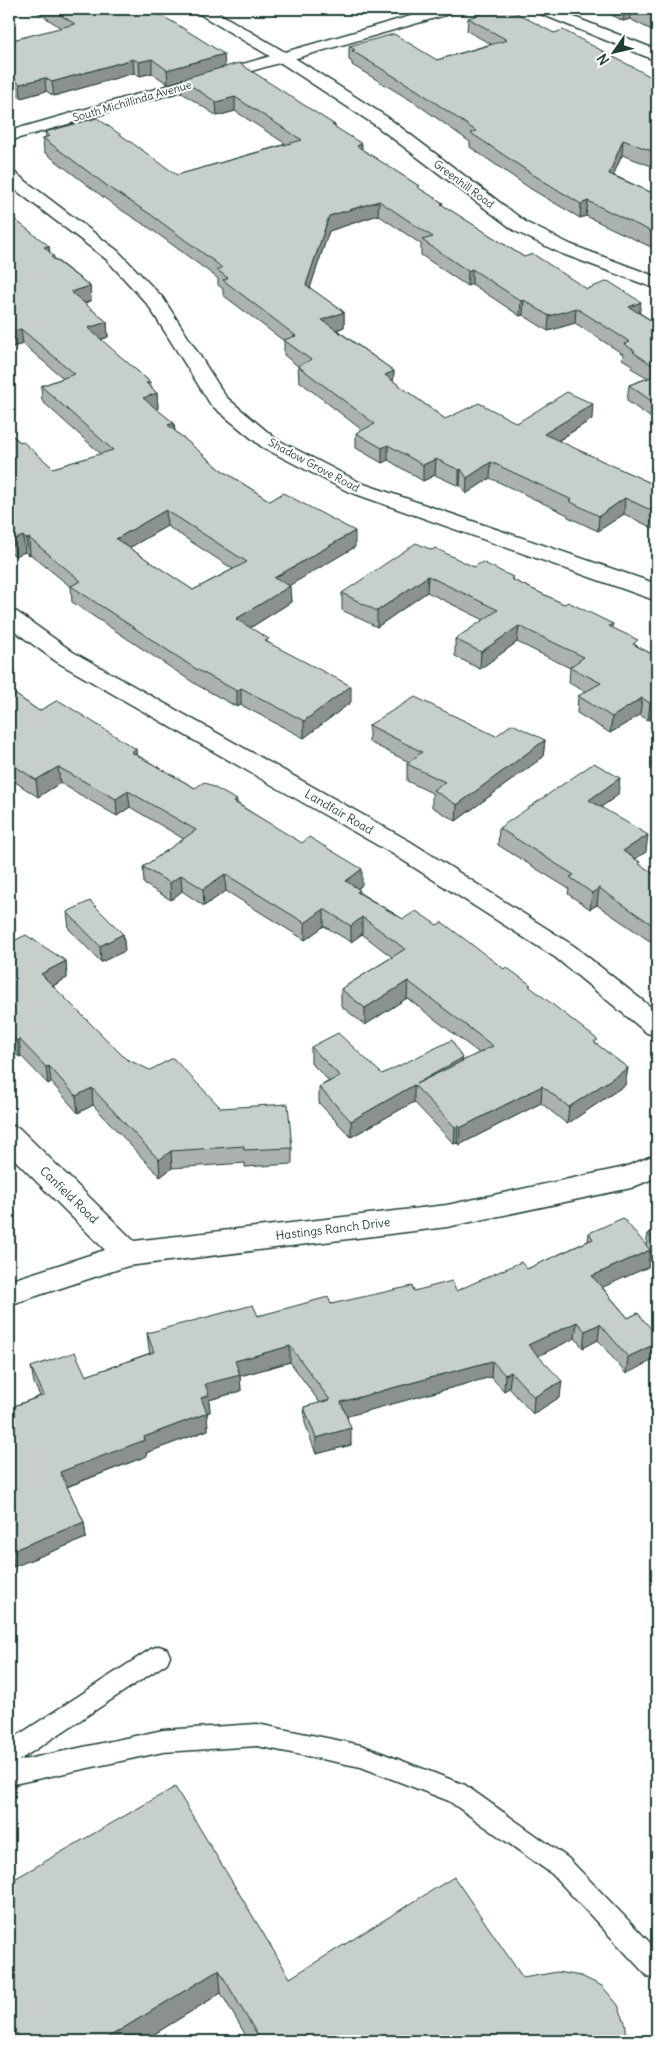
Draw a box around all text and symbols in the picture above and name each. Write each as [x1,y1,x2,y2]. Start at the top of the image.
north arrow [588,28,638,78]
text: N [593,50,613,68]
street label: South Michillinda Avenue [71,77,193,125]
street label: Greenhill Road [431,157,498,212]
street label: Shadow Grove Road [266,435,362,495]
street label: Landfair Road [302,786,376,837]
street label: Canfield Road [37,1163,102,1226]
street label: Hastings Ranch Drive [275,1214,391,1243]

